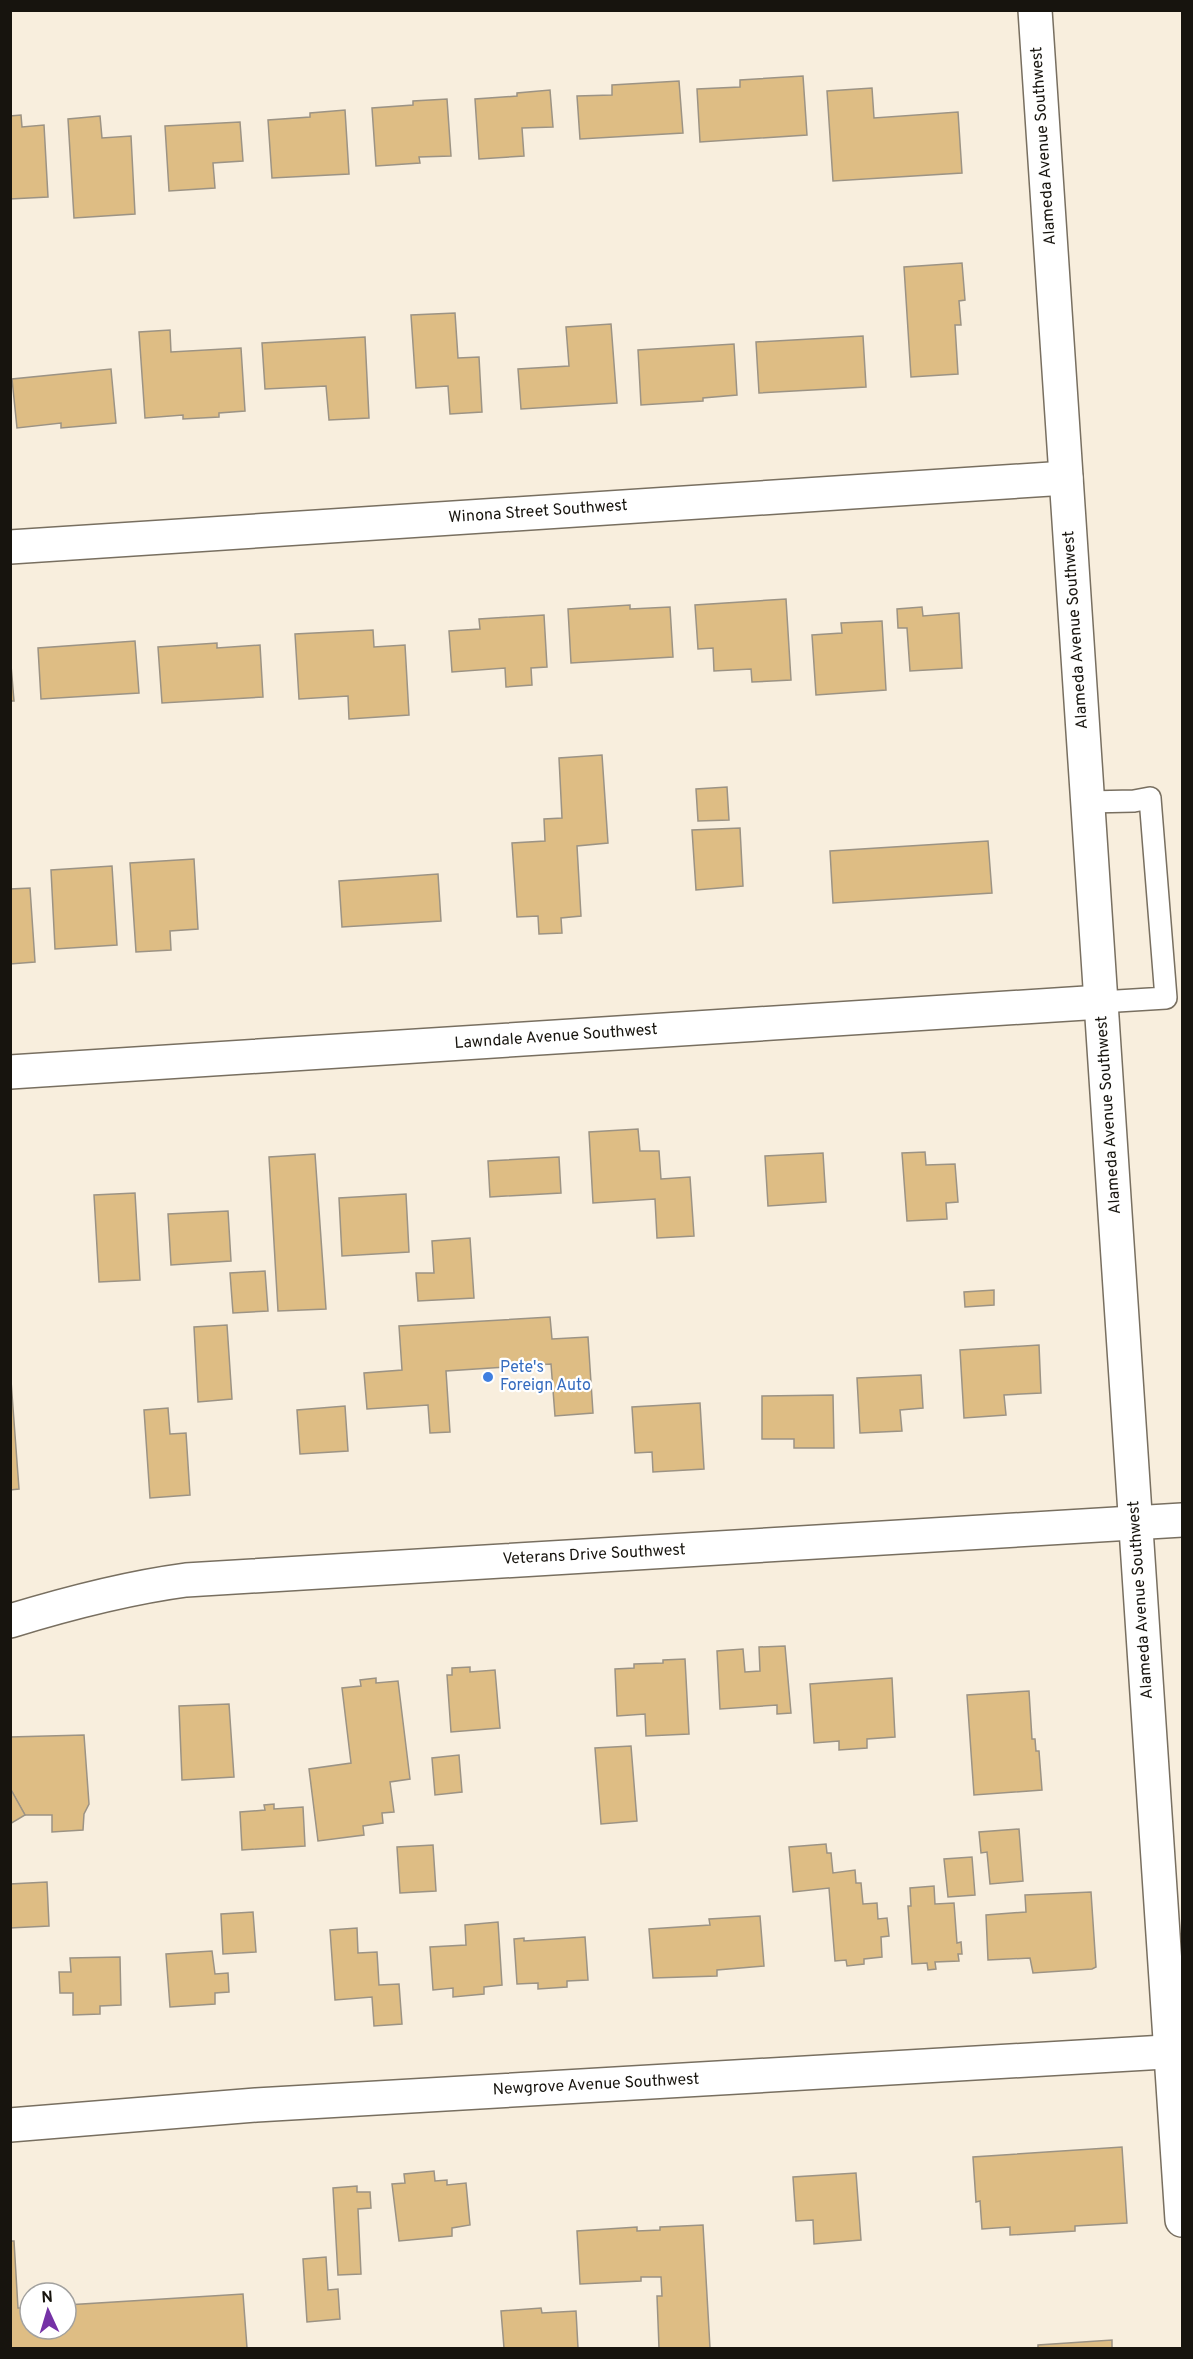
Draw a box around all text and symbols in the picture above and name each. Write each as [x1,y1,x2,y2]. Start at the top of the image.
street label: Alameda Avenue Southwest [1027,46,1061,246]
street label: Winona Street Southwest [448,496,628,528]
street label: Alameda Avenue Southwest [1059,530,1093,730]
street label: Alameda Avenue Southwest [1092,1015,1126,1215]
street label: Lawndale Avenue Southwest [454,1020,658,1054]
place label: Pete's Foreign Auto [500,1358,591,1396]
marker: Pete's Foreign Auto [481,1370,495,1384]
street label: Alameda Avenue Southwest [1124,1500,1158,1700]
street label: Veterans Drive Southwest [502,1540,686,1570]
street label: Newgrove Avenue Southwest [492,2070,700,2100]
north arrow [18,2281,78,2341]
text: N [41,2288,54,2308]

